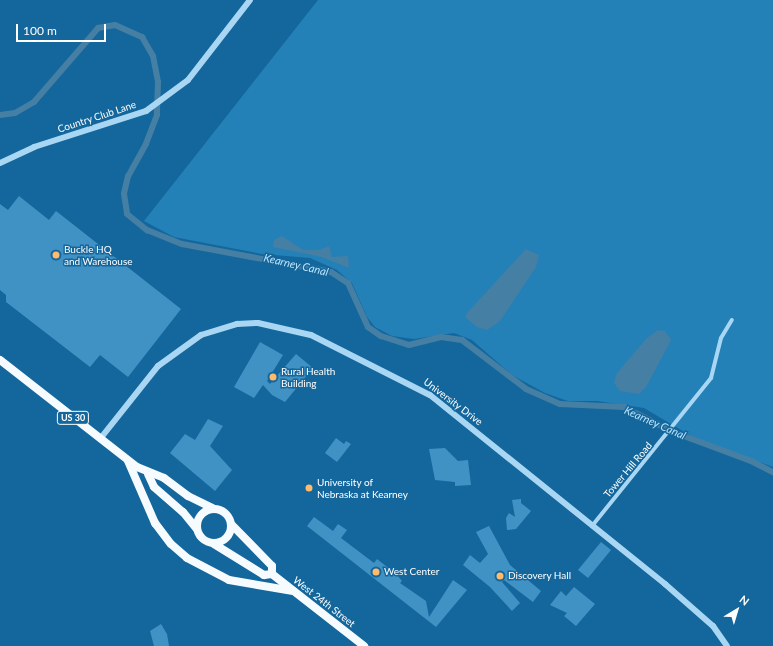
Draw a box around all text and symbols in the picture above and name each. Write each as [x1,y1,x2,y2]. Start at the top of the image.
scale bar [18,16,108,42]
text: 100 m [23,23,57,38]
street label: Country Club Lane [56,99,138,135]
place label: Buckle HQ and Warehouse [64,243,133,266]
marker: Buckle HQ and Warehouse [51,250,61,260]
water label: Kearney Canal [262,251,330,279]
place label: Rural Health Building [281,365,335,388]
marker: Rural Health Building [268,372,278,382]
street label: University Drive [421,376,485,428]
water label: Kearney Canal [622,404,688,442]
road number: US 30 [56,411,90,425]
street label: Tower Hill Road [601,440,655,500]
place label: University of Nebraska at Kearney [317,476,408,500]
marker: University of Nebraska at Kearney [304,483,314,493]
place label: West Center [384,566,439,578]
marker: West Center [371,567,381,577]
place label: Discovery Hall [508,570,571,582]
marker: Discovery Hall [495,571,505,581]
street label: West 24th Street [291,574,357,630]
north arrow [717,590,757,630]
text: N [737,592,752,608]

